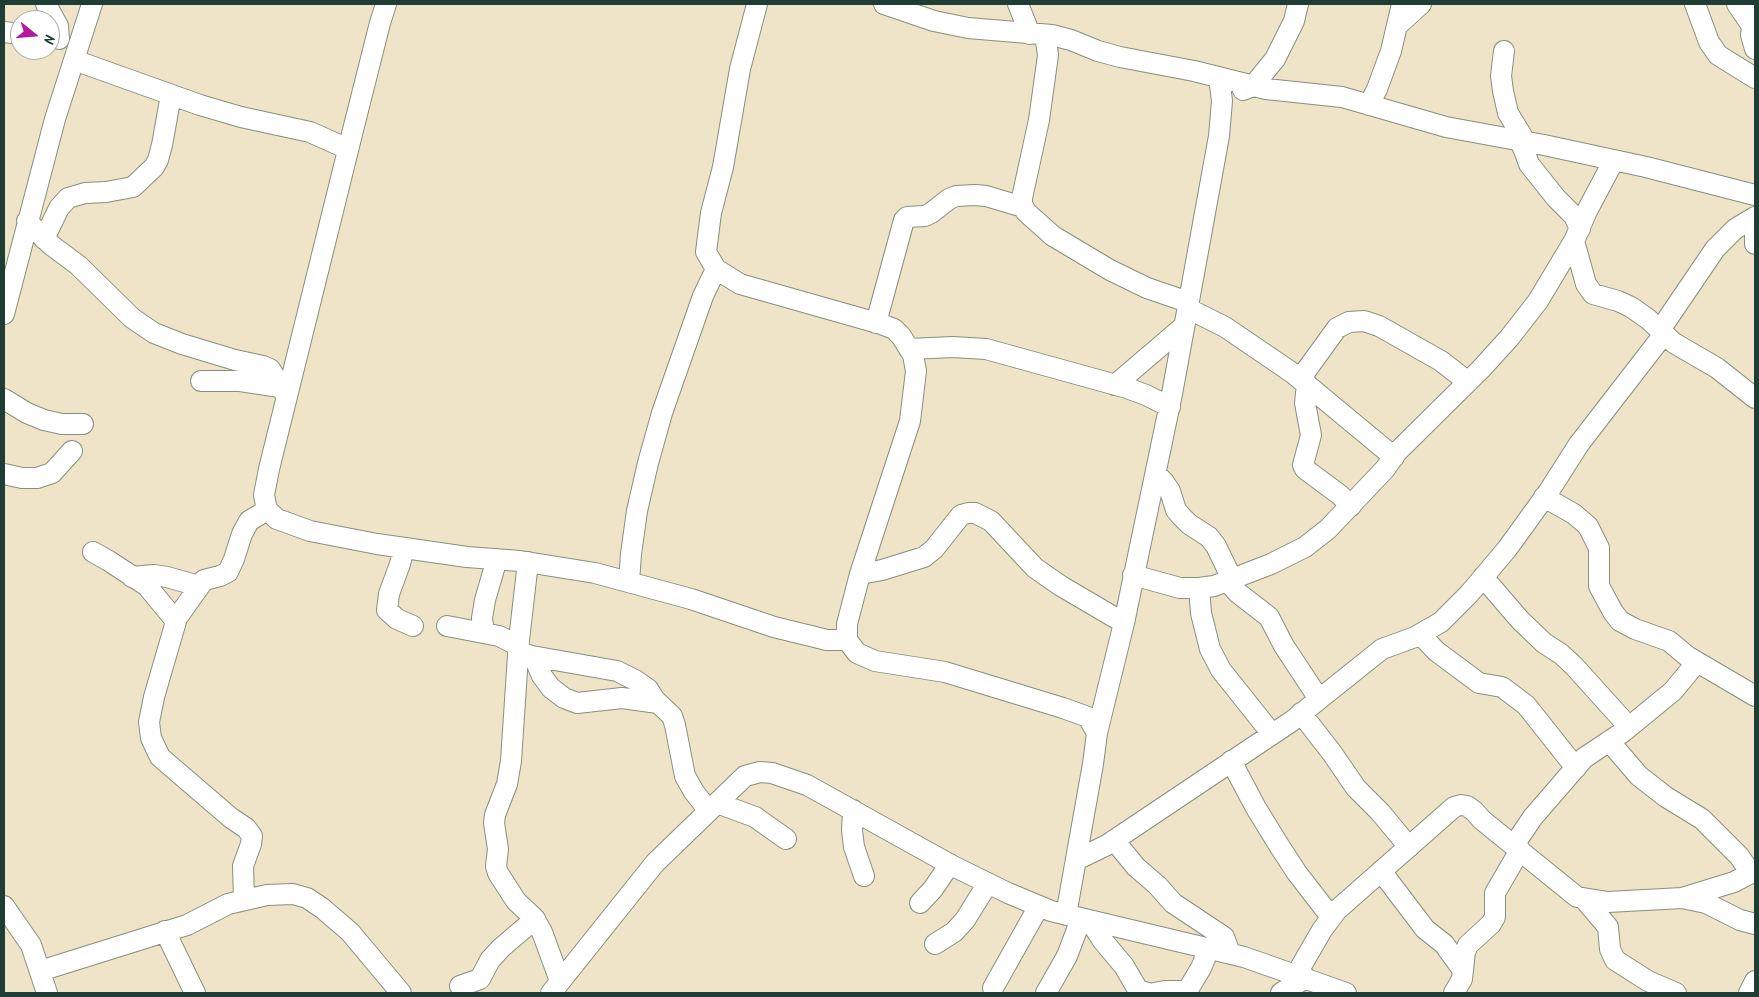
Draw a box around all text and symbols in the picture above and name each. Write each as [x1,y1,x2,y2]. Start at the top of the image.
north arrow [10,10,60,60]
text: N [37,32,60,47]

